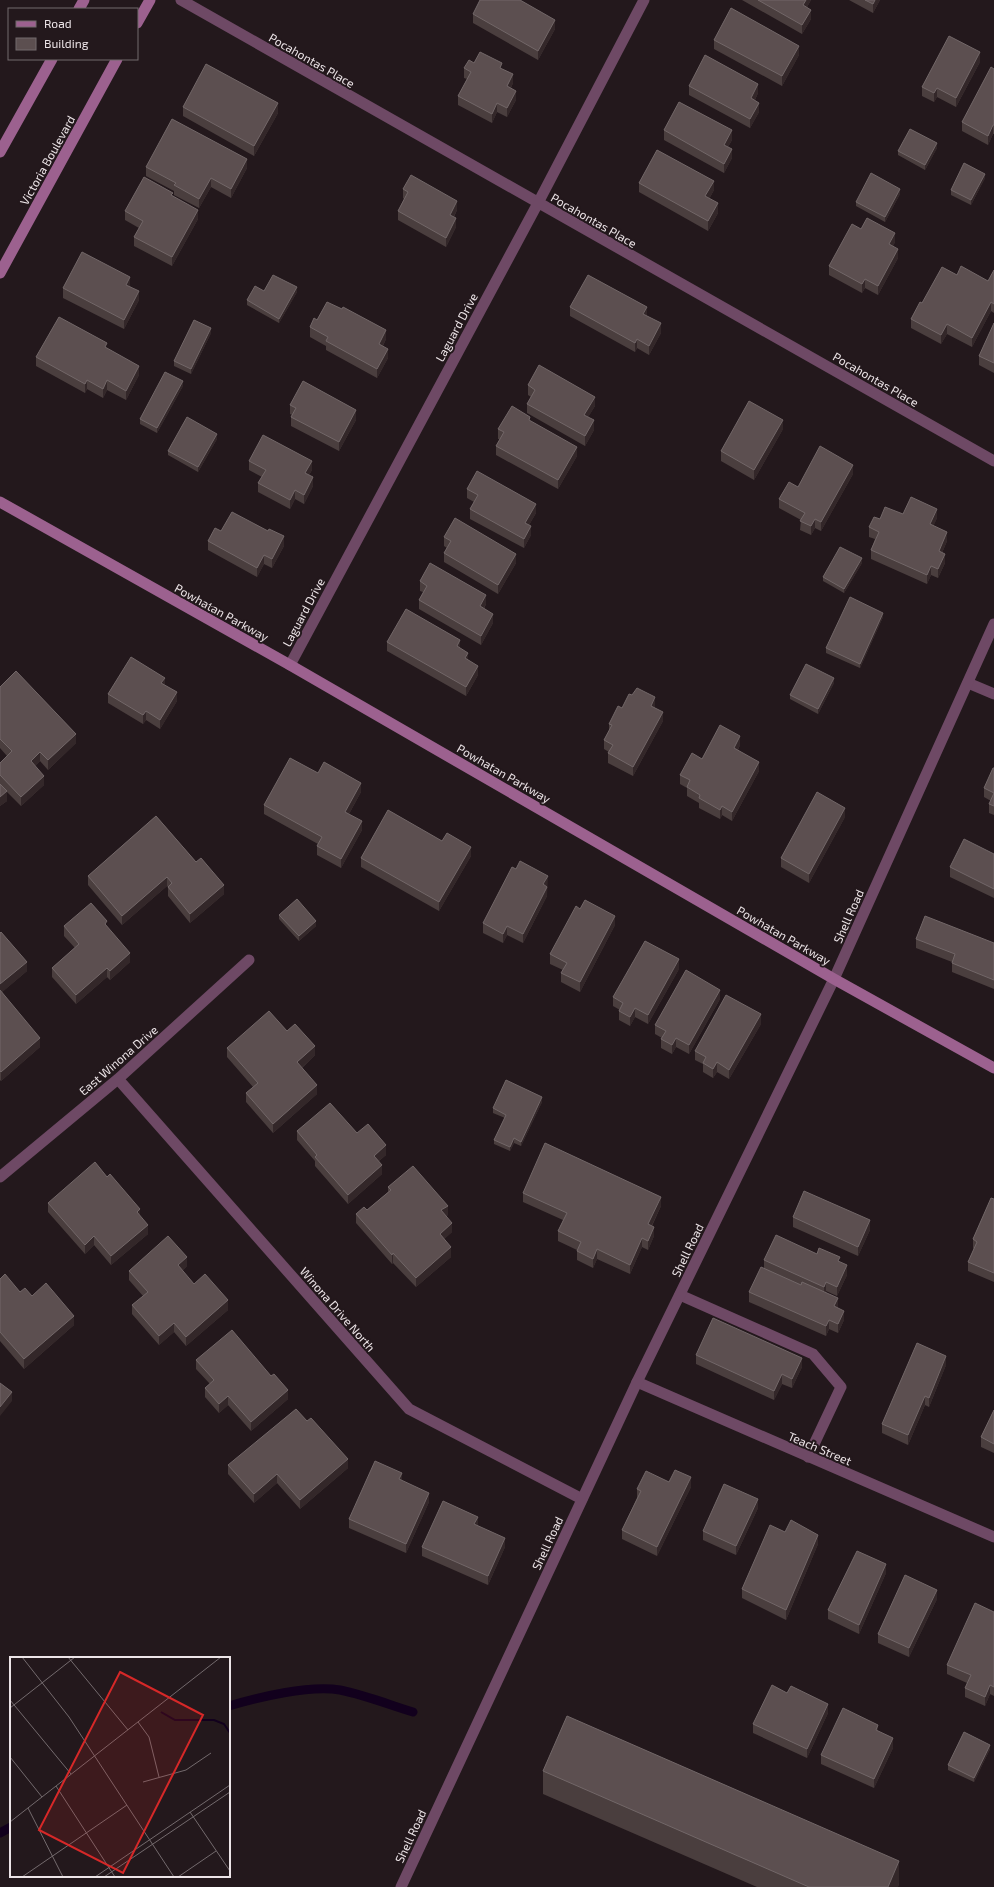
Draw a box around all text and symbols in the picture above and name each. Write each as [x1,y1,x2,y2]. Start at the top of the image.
legend [8,8,138,60]
text: Road [44,16,72,30]
street label: Pocahontas Place [267,30,357,90]
text: Building [44,36,89,50]
street label: Victoria Boulevard [17,113,77,207]
street label: Pocahontas Place [549,190,639,250]
street label: Laguard Drive [432,290,480,364]
street label: Pocahontas Place [831,349,921,409]
street label: Laguard Drive [279,575,327,649]
street label: Powhatan Parkway [173,580,272,644]
street label: Powhatan Parkway [455,741,554,806]
street label: Shell Road [830,887,866,945]
street label: Powhatan Parkway [735,903,834,968]
street label: East Winona Drive [76,1022,160,1098]
street label: Shell Road [668,1221,706,1279]
street label: Winona Drive North [298,1264,378,1354]
street label: Teach Street [786,1428,854,1468]
street label: Shell Road [529,1514,565,1572]
inset map [10,1657,230,1877]
street label: Shell Road [392,1807,428,1865]

